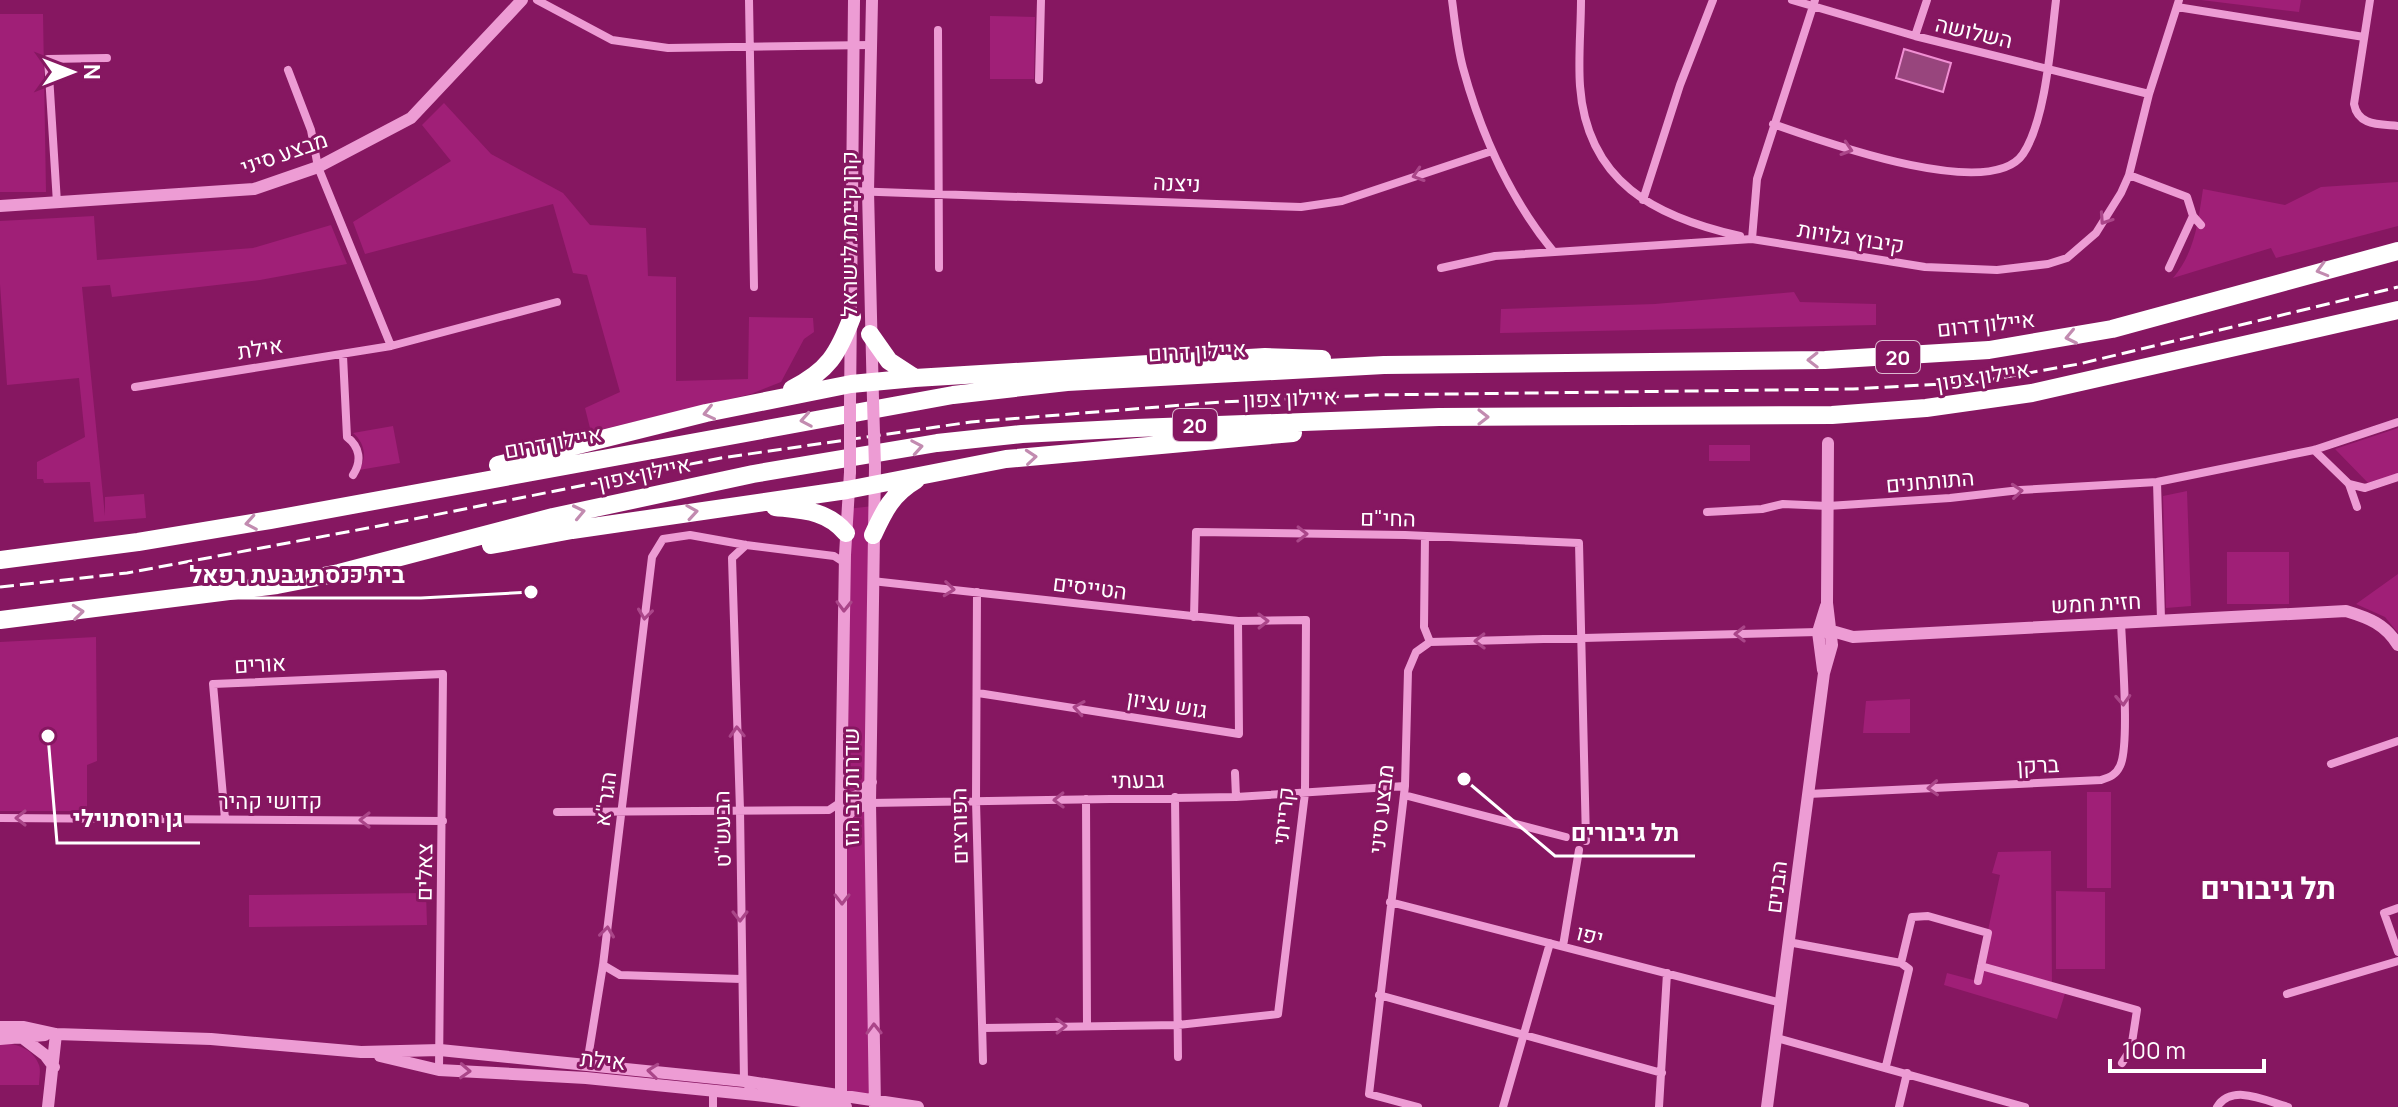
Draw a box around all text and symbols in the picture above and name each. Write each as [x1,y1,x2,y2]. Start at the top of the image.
street label: השלושה [1932,9,2016,55]
north arrow [32,32,112,112]
text: N [77,64,107,80]
street label: מבצע סיני [237,124,331,182]
one-way arrow [1840,140,1853,156]
street label: קרן קיימת לישראל [834,151,864,317]
one-way arrow [1412,166,1426,182]
street label: ניצנה [1152,167,1202,199]
one-way arrow [2100,211,2115,225]
street label: קיבוץ גלויות [1795,214,1907,260]
one-way arrow [2316,261,2330,277]
street label: איילון דרום [1935,304,2037,344]
one-way arrow [2065,328,2079,345]
street label: אילת [235,330,285,366]
street label: איילון דרום [1147,333,1247,369]
road number: 20 [1876,341,1920,373]
one-way arrow [1806,351,1819,369]
street label: איילון צפון [1934,354,2032,398]
street label: איילון צפון [1242,381,1338,415]
one-way arrow [703,404,716,421]
one-way arrow [1477,408,1490,426]
road number: 20 [1173,409,1217,441]
one-way arrow [799,411,813,428]
street label: איילון דרום [502,419,604,465]
one-way arrow [910,439,923,456]
street label: איילון צפון [595,448,693,498]
one-way arrow [1025,449,1038,466]
street label: התותחנים [1884,462,1976,500]
one-way arrow [2011,482,2024,499]
street label: החי"ם [1360,503,1416,533]
one-way arrow [572,504,585,521]
one-way arrow [685,504,699,521]
one-way arrow [244,514,258,531]
one-way arrow [1296,525,1309,543]
callout: בית כנסת גבעת רפאל [173,550,421,598]
text: בית כנסת גבעת רפאל [189,557,405,590]
street label: הטייסים [1051,568,1129,606]
one-way arrow [943,580,956,597]
street label: חזית חמש [2050,586,2142,620]
one-way arrow [835,600,853,613]
one-way arrow [71,603,84,620]
one-way arrow [637,608,654,621]
one-way arrow [1257,612,1270,629]
one-way arrow [1733,625,1746,643]
one-way arrow [1473,632,1486,649]
street label: אורים [233,648,287,680]
street label: גוש עציון [1125,683,1209,725]
one-way arrow [2115,694,2132,707]
one-way arrow [1072,701,1086,718]
one-way arrow [729,725,746,738]
street label: שדרות דב הוז [836,727,866,847]
street label: ברקן [2016,749,2060,781]
street label: מבצע סיני [1361,763,1401,855]
street label: גבעתי [1111,765,1165,795]
street label: הגר"א [587,770,623,828]
one-way arrow [1926,780,1939,797]
street label: קדושי קהיר [218,786,322,816]
street label: קרייתי [1265,786,1301,846]
street label: הפורצים [943,787,975,865]
street label: הבעש"ט [706,790,738,868]
one-way arrow [1052,791,1065,809]
callout: גן רוסתוילי [57,795,200,843]
text: גן רוסתוילי [73,801,183,834]
callout: תל גיבורים [1555,808,1695,856]
one-way arrow [14,809,27,827]
one-way arrow [358,811,371,829]
text: תל גיבורים [1571,815,1679,848]
street label: צאלים [408,843,440,901]
street label: הבנים [1758,859,1794,915]
district label: תל גיבורים [2200,867,2336,908]
one-way arrow [833,893,851,906]
one-way arrow [732,910,749,923]
street label: יפו [1573,917,1607,953]
one-way arrow [598,925,615,939]
one-way arrow [1055,1018,1068,1035]
one-way arrow [865,1022,882,1035]
scale bar [2110,1023,2264,1073]
text: 100 m [2122,1033,2186,1066]
street label: אילת [579,1043,627,1077]
one-way arrow [459,1062,472,1079]
one-way arrow [646,1063,659,1080]

